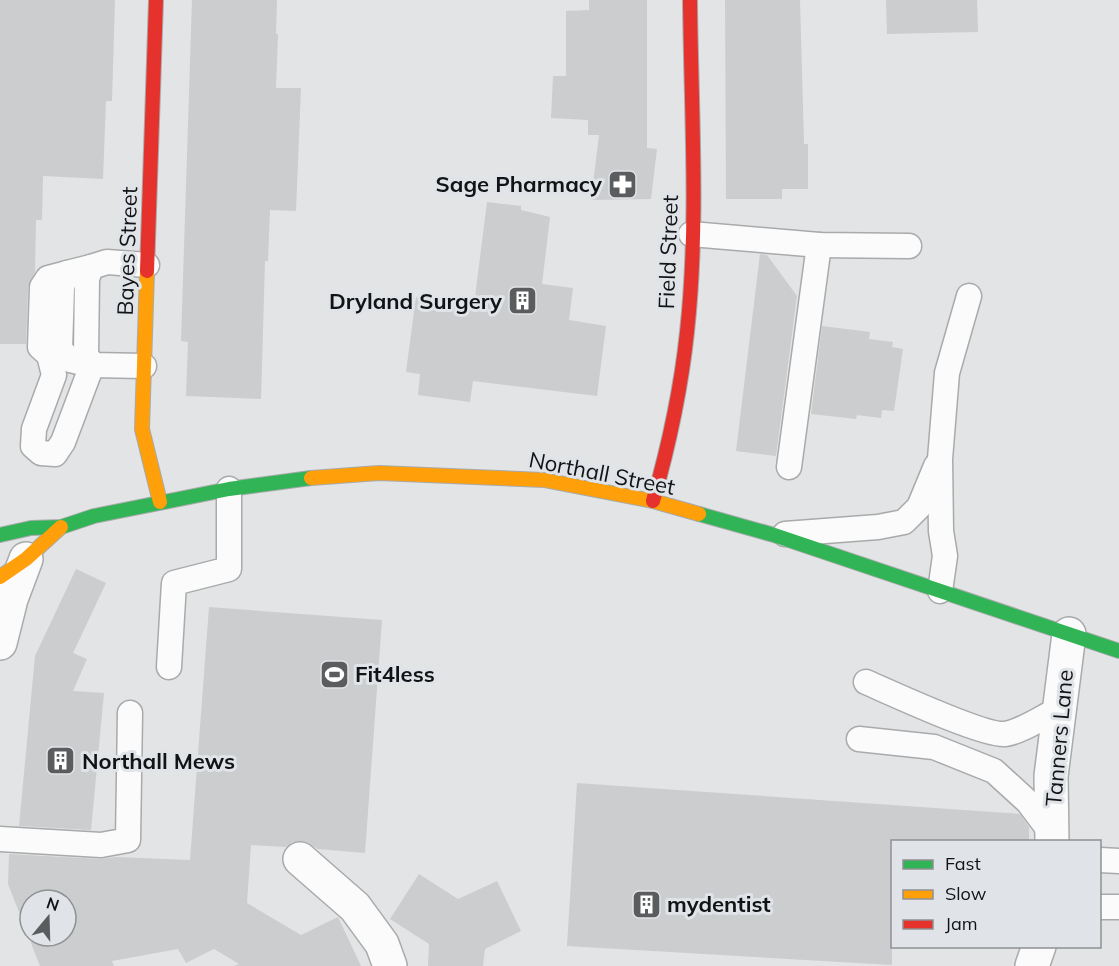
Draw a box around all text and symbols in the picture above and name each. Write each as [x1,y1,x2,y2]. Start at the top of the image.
pharmacy icon: Sage Pharmacy [607,168,639,200]
place label: Sage Pharmacy [436,170,602,198]
street label: Bayes Street [111,186,143,316]
street label: Field Street [652,194,684,310]
building icon: Dryland Surgery [507,285,539,317]
place label: Dryland Surgery [329,287,502,315]
street label: Northall Street [526,445,678,501]
sports icon: Fit4less [318,658,350,690]
place label: Fit4less [355,660,435,688]
street label: Tanners Lane [1039,668,1079,808]
building icon: Northall Mews [45,745,77,777]
place label: Northall Mews [82,747,235,775]
legend [891,840,1101,948]
text: Fast [945,852,981,875]
text: Slow [945,882,987,905]
north arrow [18,888,78,948]
building icon: mydentist [630,888,662,920]
place label: mydentist [667,890,771,918]
text: N [44,892,62,915]
text: Jam [945,912,978,935]

